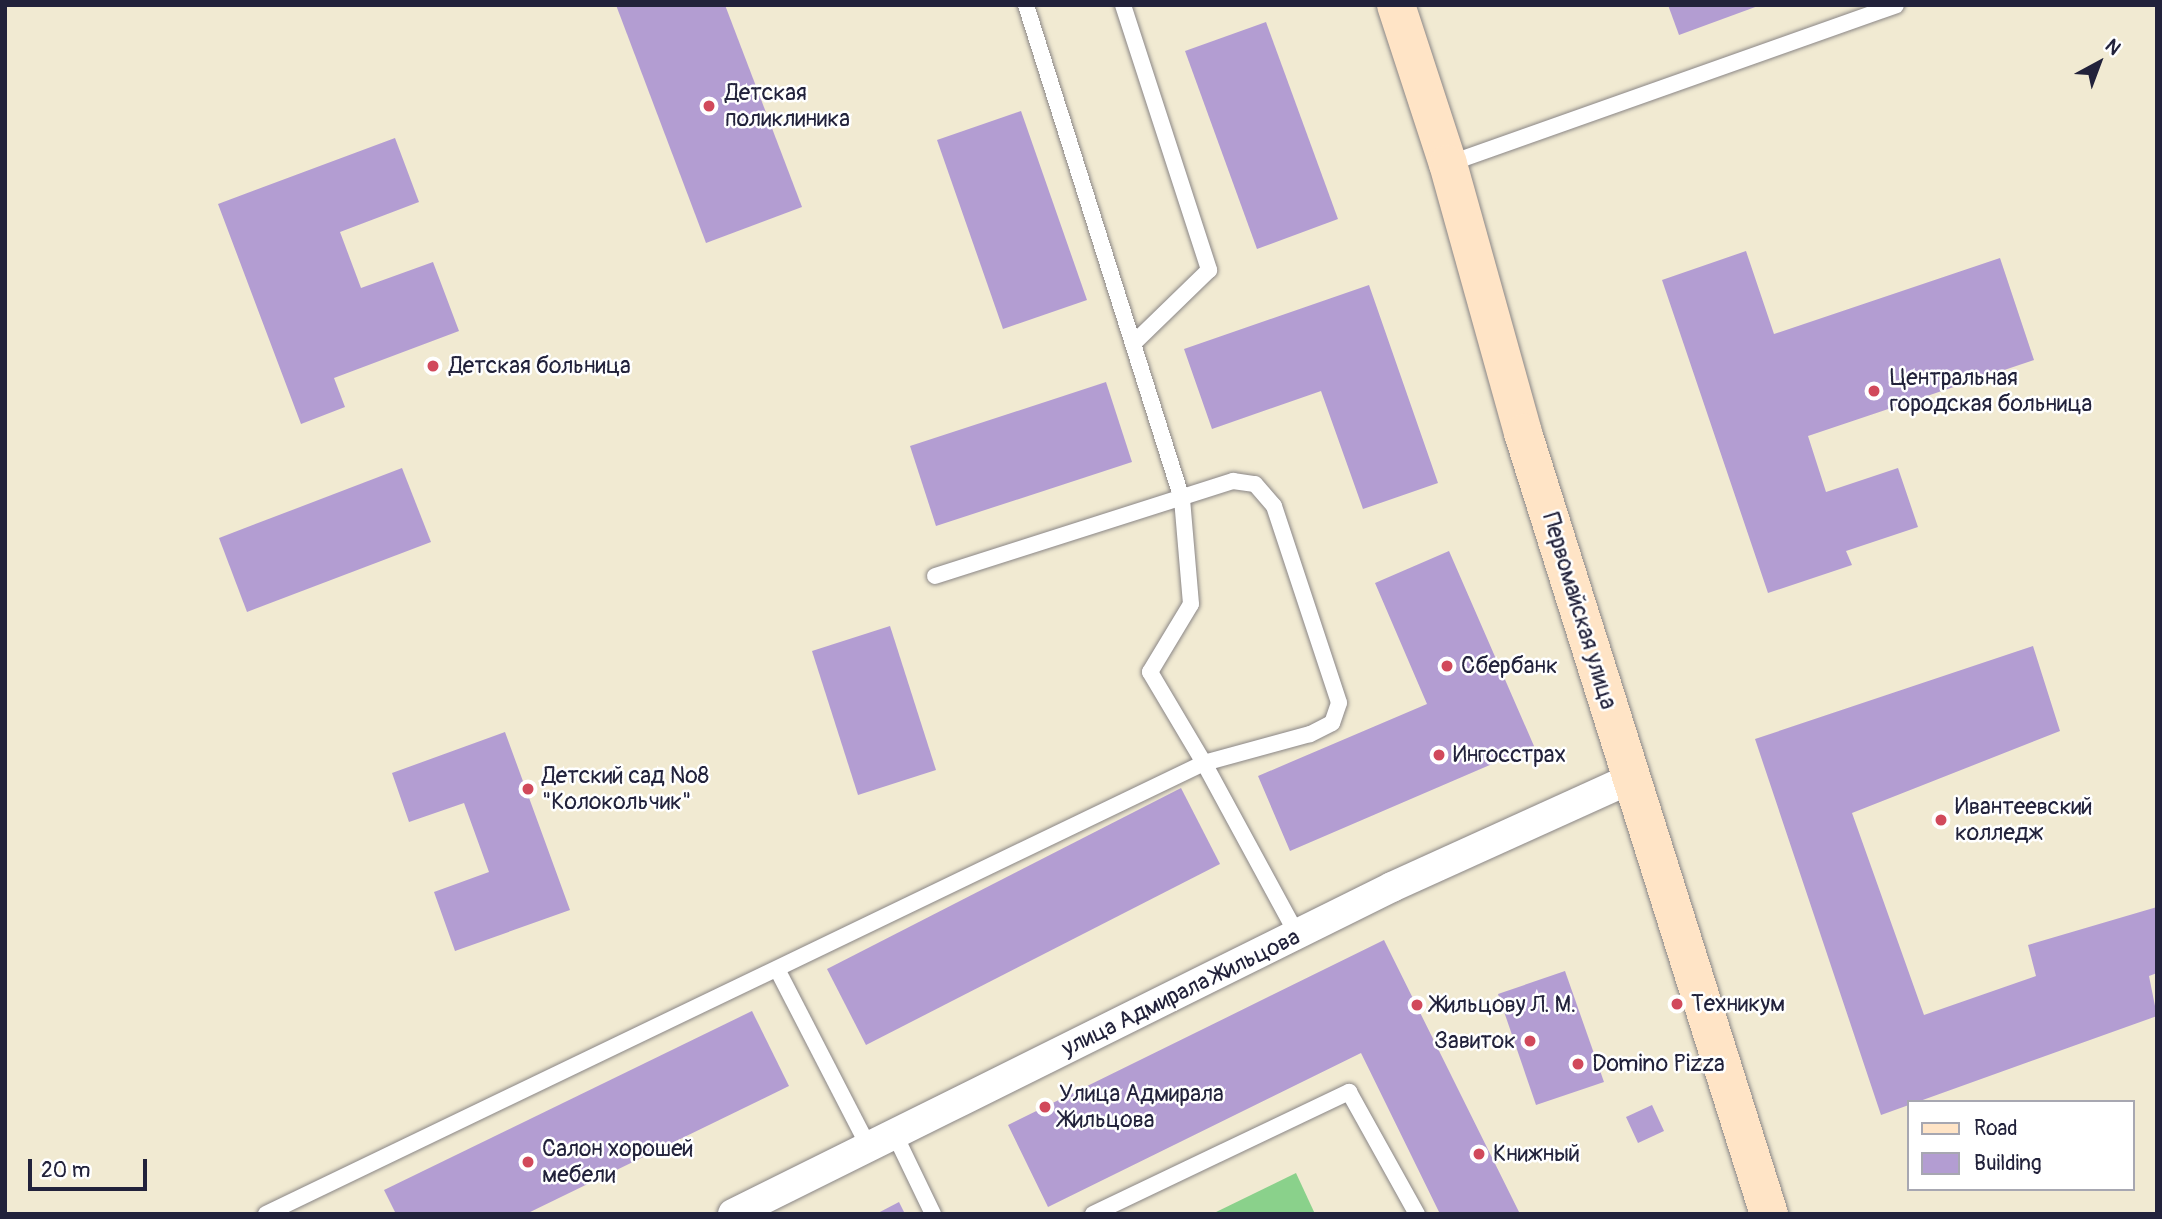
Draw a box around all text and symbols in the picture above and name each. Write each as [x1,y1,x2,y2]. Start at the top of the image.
north arrow [2064,28,2134,98]
text: N [2100,34,2125,60]
place label: Детская поликлиника [725,79,850,133]
marker: Детская поликлиника [699,96,719,116]
place label: Детская больница [449,352,631,380]
marker: Детская больница [423,356,443,376]
place label: Центральная городская больница [1890,364,2092,418]
marker: Центральная городская больница [1864,381,1884,401]
street label: Первомайская улица [1536,509,1622,713]
place label: Сбербанк [1461,652,1558,680]
marker: Сбербанк [1439,658,1455,674]
place label: Ингосстрах [1453,741,1566,769]
marker: Ингосстрах [1431,747,1447,763]
place label: Детский сад №8 "Колокольчик" [542,762,709,816]
marker: Детский сад №8 "Колокольчик" [520,781,536,797]
place label: Ивантеевский колледж [1955,793,2093,847]
marker: Ивантеевский колледж [1933,812,1949,828]
street label: улица Адмирала Жильцова [1058,923,1304,1063]
place label: Техникум [1691,990,1785,1018]
place label: Жильцову Л. М. [1431,991,1576,1019]
marker: Техникум [1669,996,1685,1012]
marker: Жильцову Л. М. [1409,997,1425,1013]
place label: Завиток [1434,1027,1516,1055]
marker: Завиток [1522,1033,1538,1049]
place label: Domino Pizza [1592,1050,1725,1078]
marker: Domino Pizza [1570,1056,1586,1072]
place label: Улица Адмирала Жильцова [1059,1080,1224,1134]
marker: Улица Адмирала Жильцова [1037,1099,1053,1115]
legend [1906,1100,2134,1191]
text: Road [1974,1115,2018,1142]
place label: Салон хорошей мебели [542,1135,694,1189]
place label: Книжный [1493,1140,1580,1168]
scale bar [32,1146,150,1190]
marker: Книжный [1471,1146,1487,1162]
text: Building [1974,1150,2041,1177]
marker: Салон хорошей мебели [520,1154,536,1170]
text: 20 m [41,1157,90,1184]

